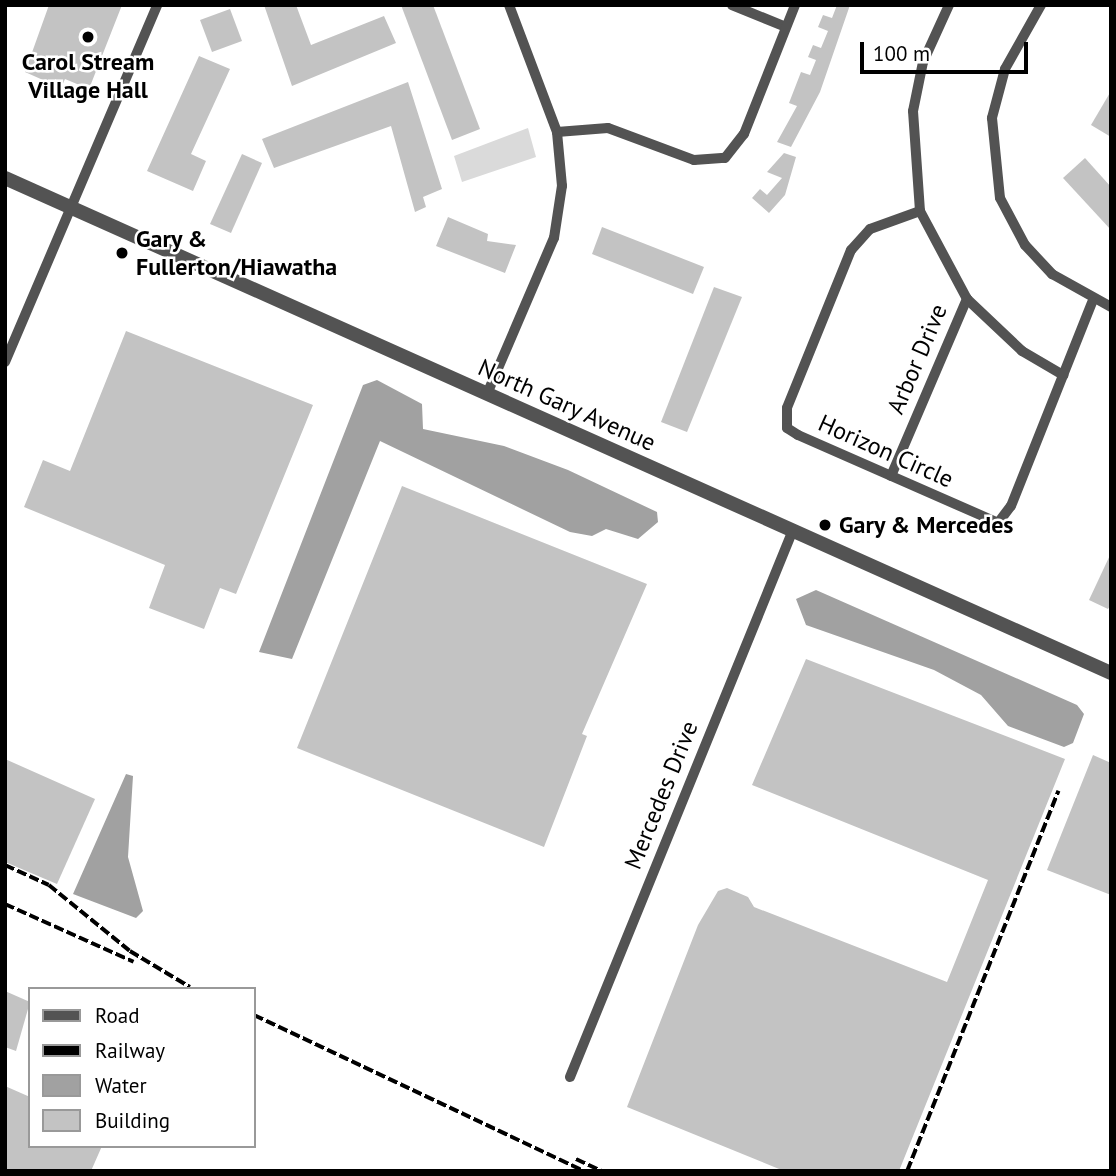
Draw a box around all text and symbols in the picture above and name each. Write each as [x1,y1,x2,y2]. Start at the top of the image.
scale bar [864,28,1032,72]
marker: Carol Stream Village Hall [80,29,96,45]
text: 100 m [873,40,930,67]
place label: Carol Stream Village Hall [22,48,154,104]
place label: Gary & Fullerton/Hiawatha [136,225,337,281]
marker: Gary & Fullerton/Hiawatha [114,245,130,261]
street label: Arbor Drive [881,300,953,418]
street label: North Gary Avenue [473,353,661,457]
street label: Horizon Circle [814,408,958,494]
place label: Gary & Mercedes [839,511,1014,539]
marker: Gary & Mercedes [817,517,833,533]
street label: Mercedes Drive [618,717,704,873]
legend [28,987,256,1148]
text: Road [95,1002,139,1029]
text: Railway [95,1037,165,1064]
text: Water [95,1072,147,1099]
text: Building [95,1107,170,1134]

